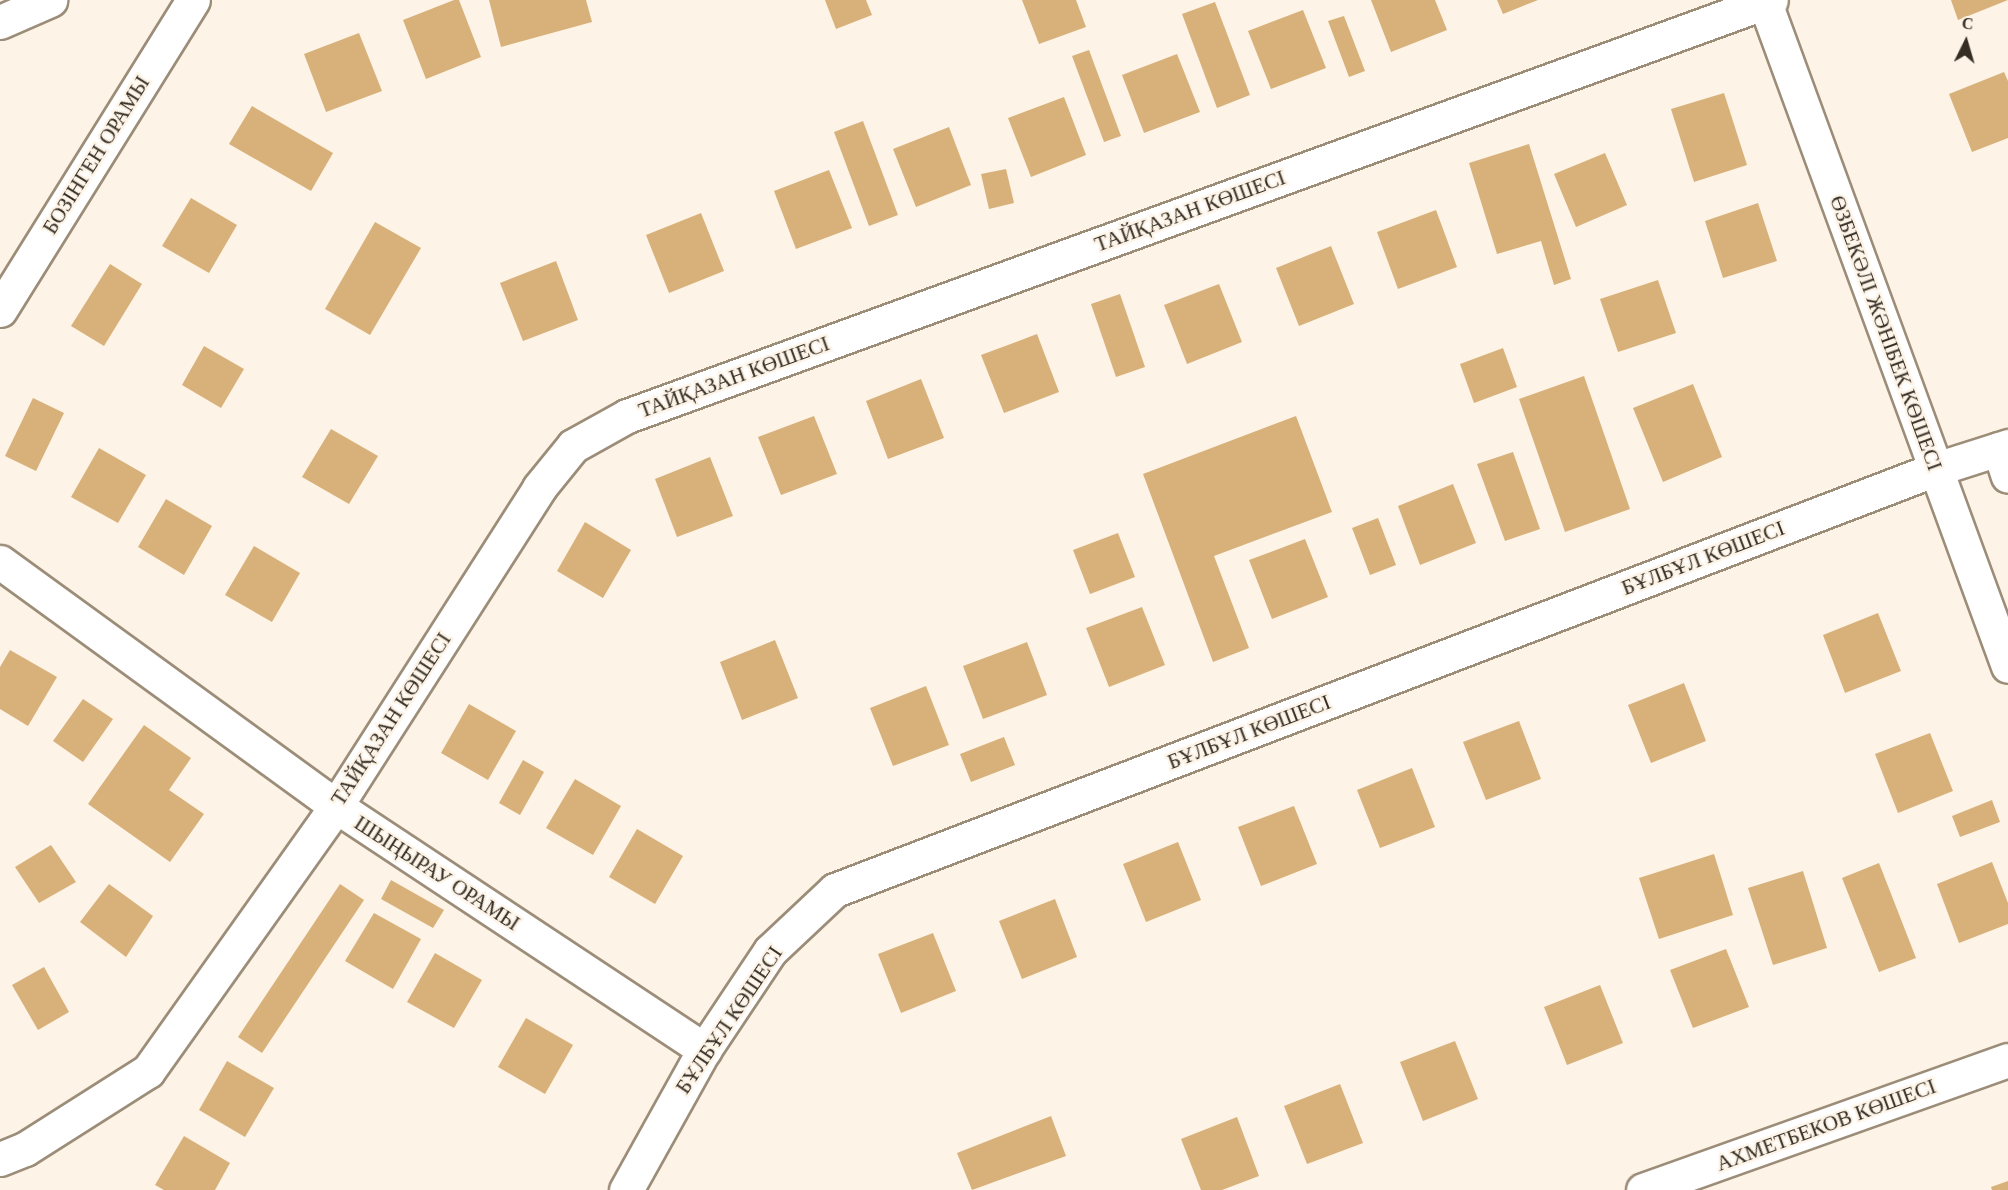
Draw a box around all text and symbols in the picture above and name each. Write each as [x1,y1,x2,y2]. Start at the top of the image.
north arrow [1936,12,1996,72]
text: С [1961,15,1974,33]
street label: БОЗІНГЕН ОРАМЫ [37,71,155,239]
street label: ТАЙҚАЗАН КӨШЕСІ [1091,165,1289,257]
street label: ӨЗБЕКӘЛІ ЖӘНІБЕК КӨШЕСІ [1824,192,1948,474]
street label: ТАЙҚАЗАН КӨШЕСІ [635,331,833,423]
street label: БҰЛБҰЛ КӨШЕСІ [1618,515,1788,601]
street label: ТАЙҚАЗАН КӨШЕСІ [326,628,456,810]
street label: БҰЛБҰЛ КӨШЕСІ [1164,689,1334,775]
street label: ШЫҢЫРАУ ОРАМЫ [350,810,524,936]
street label: БҰЛБҰЛ КӨШЕСІ [670,942,788,1098]
street label: АХМЕТБЕКОВ КӨШЕСІ [1713,1074,1939,1176]

